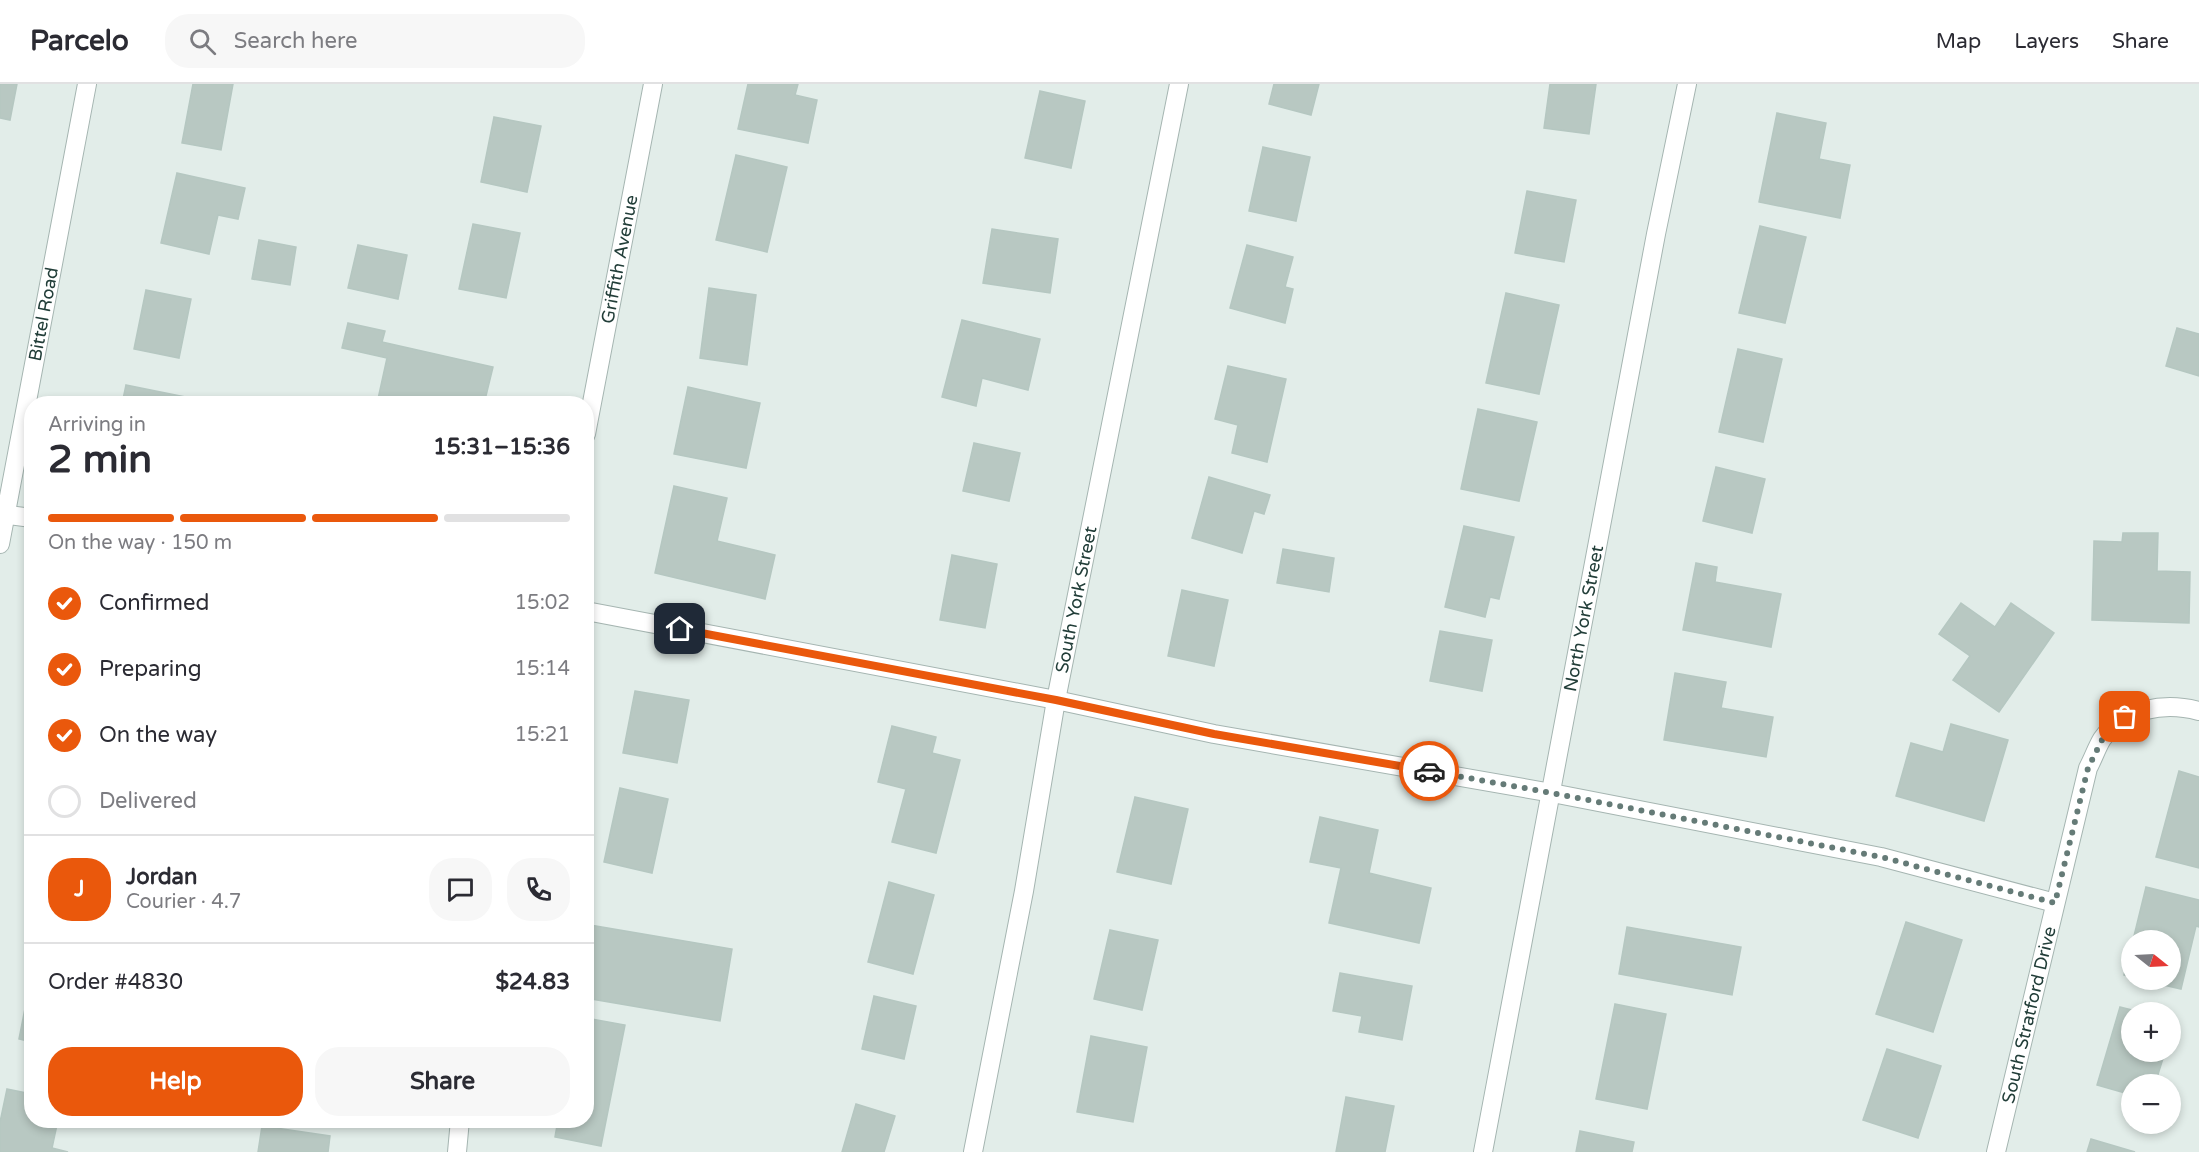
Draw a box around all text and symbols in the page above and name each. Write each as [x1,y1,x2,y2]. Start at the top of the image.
search box [165,14,585,68]
text: Parcelo [30,24,129,58]
icon: search [186,25,219,58]
text: Search here [234,28,358,54]
text: Map [1936,29,1981,54]
text: Layers [2014,29,2079,54]
text: Share [2112,29,2169,54]
street label: Griffith Avenue [596,193,643,325]
street label: Bittel Road [24,265,63,363]
text: Arriving in [48,413,146,437]
text: 15:31–15:36 [433,434,570,460]
text: 2 min [48,436,152,483]
street label: South York Street [1051,524,1102,675]
text: On the way · 150 m [48,531,232,555]
street label: North York Street [1559,543,1608,693]
icon: check [48,587,81,620]
text: Confirmed [99,590,209,616]
text: 15:02 [515,591,570,615]
pin [654,603,705,654]
icon: home [663,612,696,645]
icon: check [48,653,81,686]
text: Preparing [99,656,202,682]
text: 15:14 [515,657,570,681]
pin [2099,691,2150,742]
icon: bag [2108,700,2141,733]
icon: check [48,719,81,752]
text: On the way [99,722,217,748]
text: 15:21 [515,723,570,747]
courier [1399,741,1459,801]
icon: car [1413,755,1446,788]
text: Delivered [99,788,197,814]
button: chat [429,858,492,921]
button: phone [507,858,570,921]
text: Jordan [126,864,197,890]
text: J [74,876,85,902]
text: Courier · 4.7 [126,890,241,914]
street label: South Stratford Drive [1997,924,2061,1106]
north arrow [2121,930,2181,990]
map controls [2121,930,2181,1134]
text: Order #4830 [48,969,183,995]
text: $24.83 [496,969,570,995]
button: + [2121,1002,2181,1062]
button: Help [48,1047,303,1116]
button: Share [315,1047,570,1116]
button: − [2121,1074,2181,1134]

